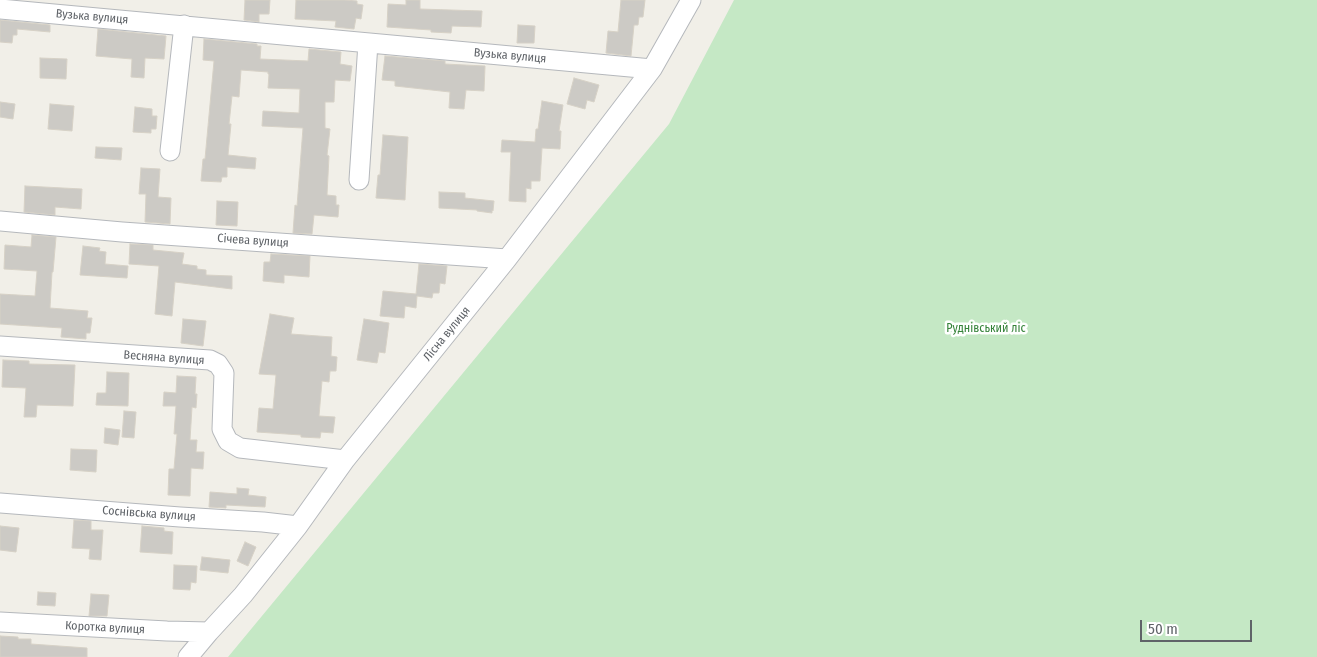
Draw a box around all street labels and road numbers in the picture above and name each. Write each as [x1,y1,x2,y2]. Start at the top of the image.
street label: Вузька вулиця [55,7,129,27]
street label: Вузька вулиця [473,46,547,66]
street label: Січева вулиця [217,231,289,251]
street label: Лісна вулиця [421,304,473,364]
street label: Весняна вулиця [123,348,205,368]
street label: Соснівська вулиця [102,504,196,524]
street label: Коротка вулиця [65,619,145,637]

